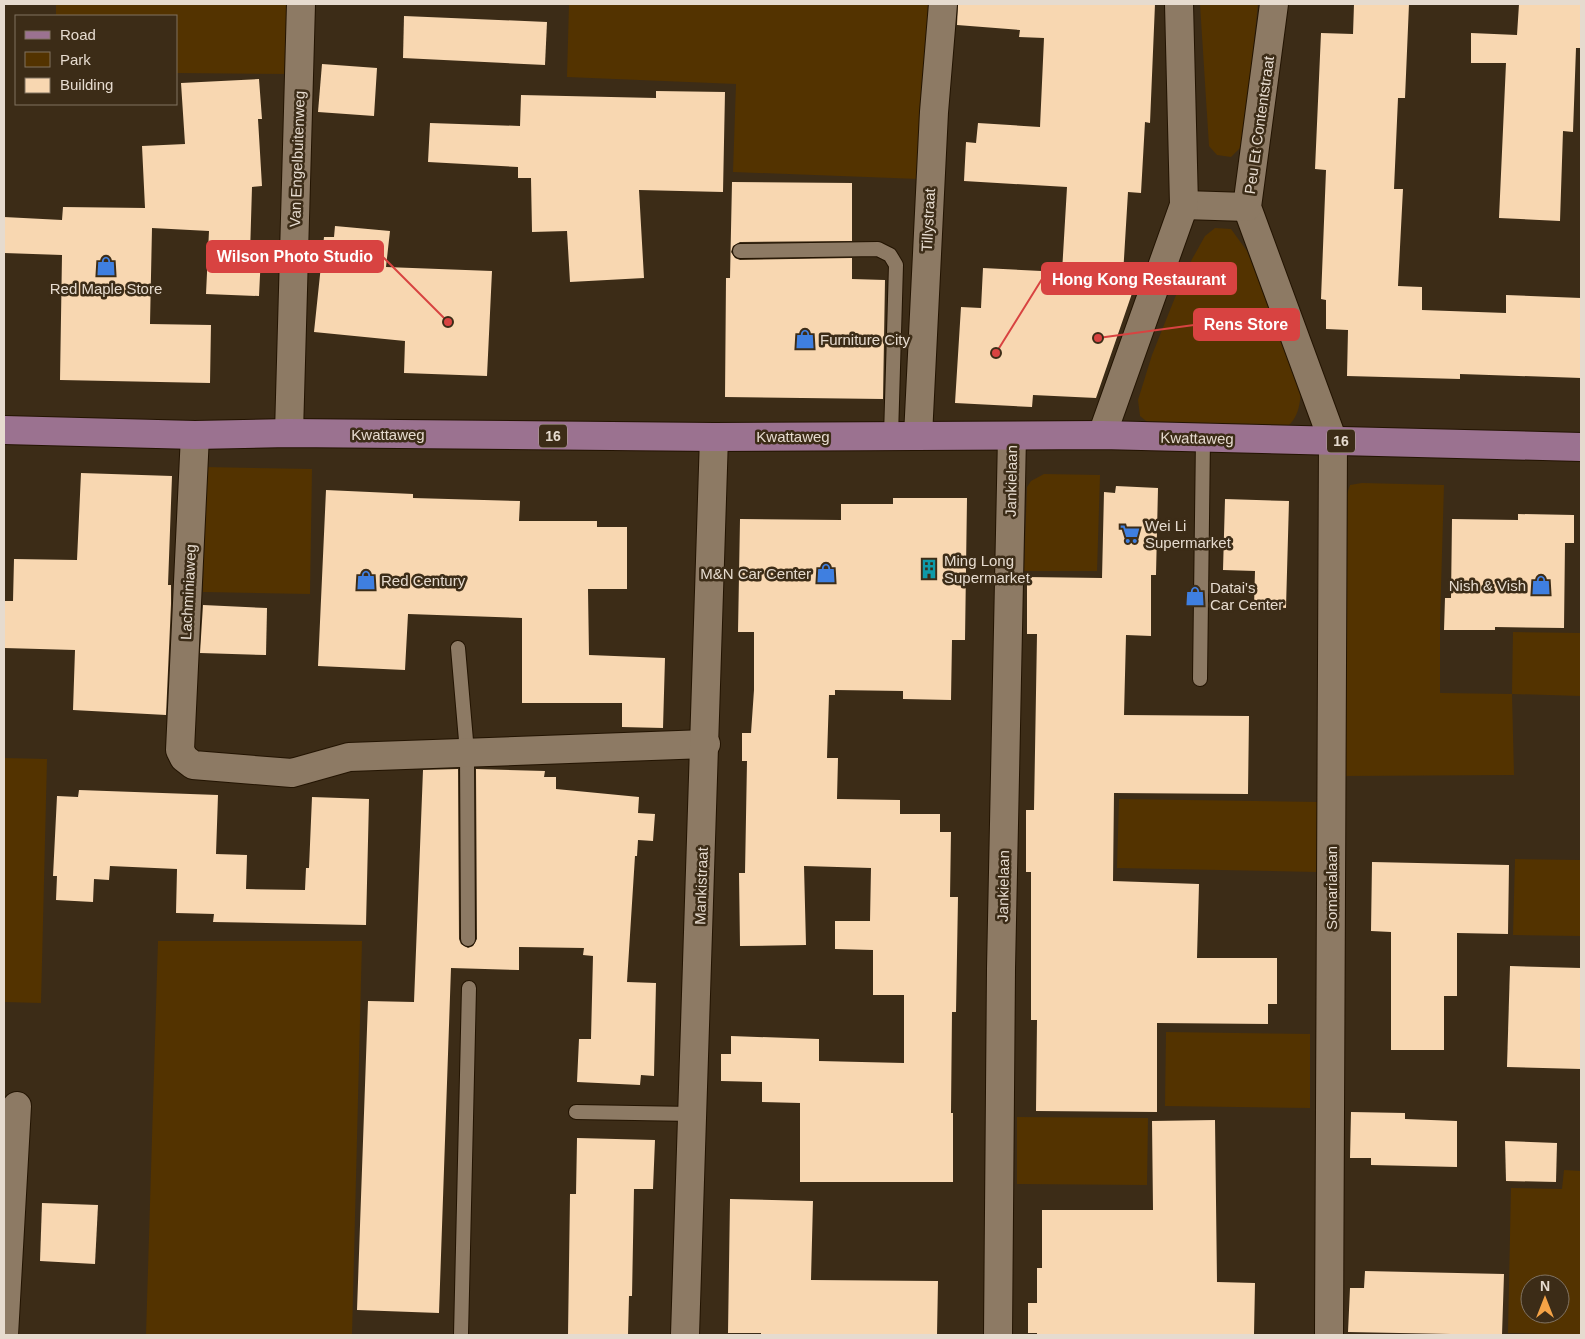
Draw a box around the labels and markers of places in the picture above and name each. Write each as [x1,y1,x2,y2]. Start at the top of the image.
callout: Wilson Photo Studio [207,241,383,272]
shop icon: Red Maple Store [95,255,117,277]
callout: Hong Kong Restaurant [1042,263,1236,294]
place label: Red Maple Store [50,280,162,297]
callout: Rens Store [1194,309,1299,340]
shop icon: Furniture City [794,328,816,350]
place label: Furniture City [820,331,911,348]
place label: Wei Li Supermarket [1145,517,1232,551]
supermarket icon: Wei Li Supermarket [1119,523,1141,545]
place label: Ming Long Supermarket [944,552,1031,586]
building icon: Ming Long Supermarket [918,558,940,580]
shop icon: M&N Car Center [815,562,837,584]
place label: M&N Car Center [700,565,811,582]
shop icon: Red Century [355,569,377,591]
place label: Red Century [381,572,466,589]
shop icon: Nish & Vish [1530,574,1552,596]
place label: Nish & Vish [1449,577,1526,594]
place label: Datai's Car Center [1210,579,1283,613]
shop icon: Datai's Car Center [1184,585,1206,607]

